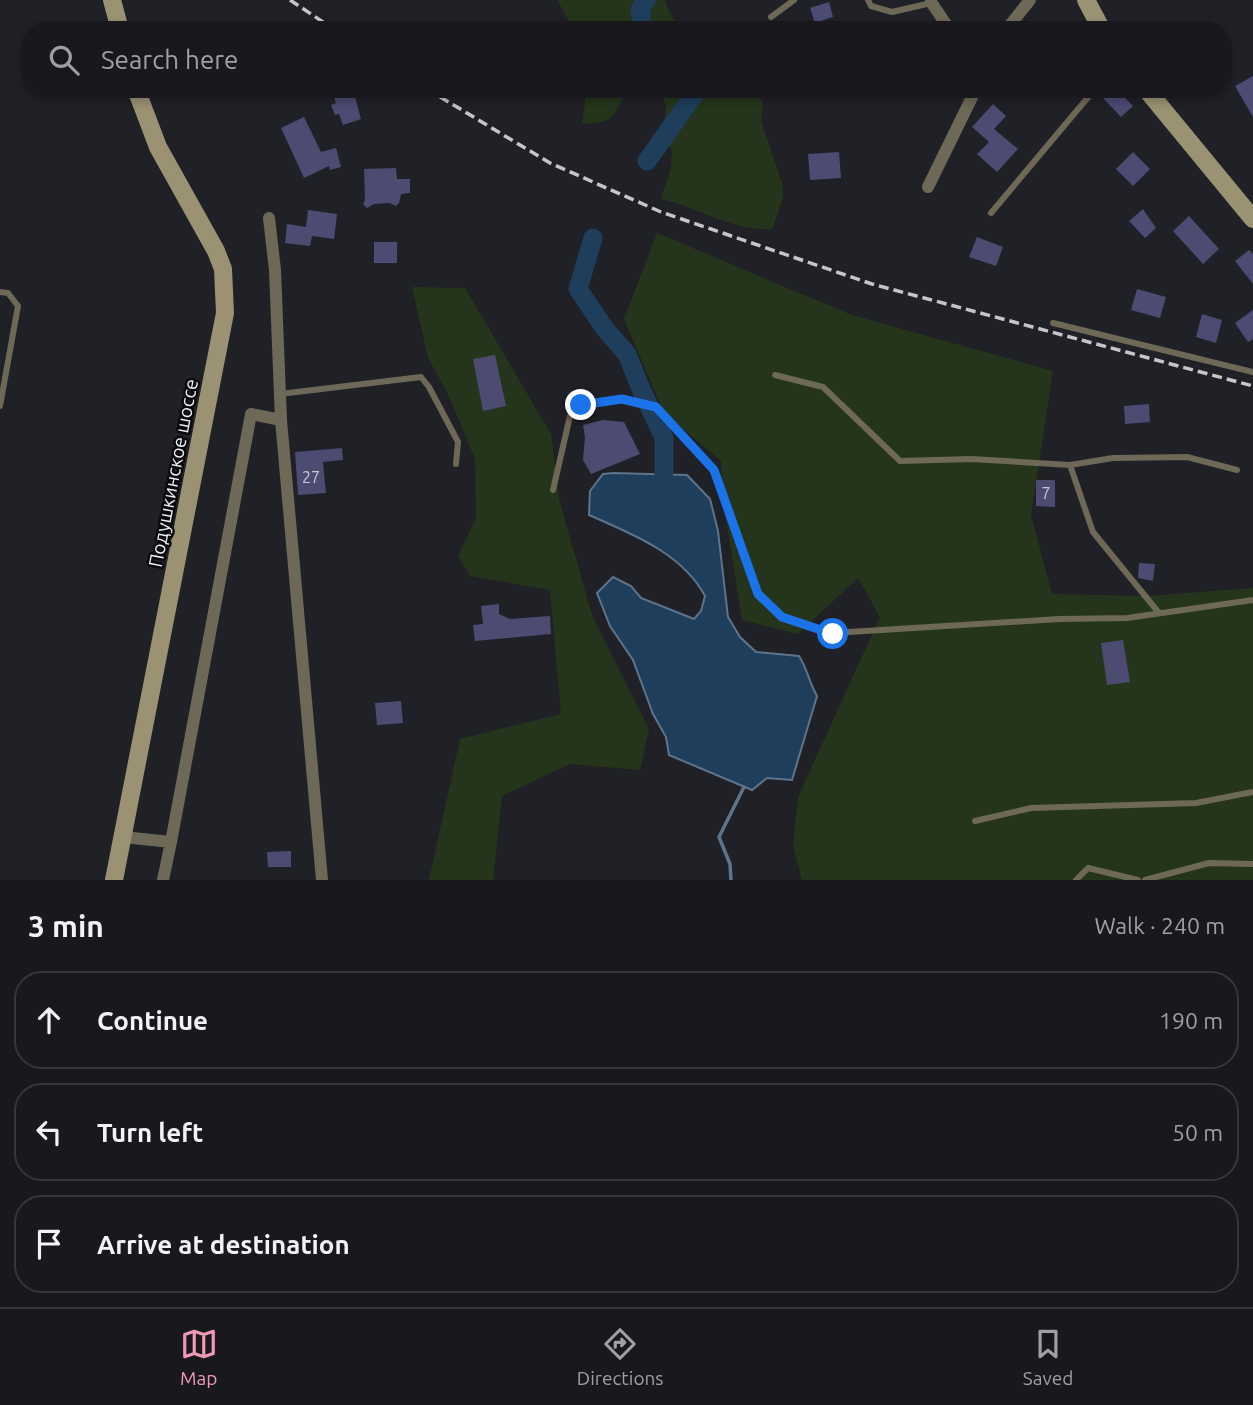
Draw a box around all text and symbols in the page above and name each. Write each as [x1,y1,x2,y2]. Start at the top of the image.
search box [21,21,1232,98]
icon: search [45,41,83,79]
text: Search here [101,45,238,74]
street label: Подушкинское шоссе [144,377,202,569]
route end [565,389,596,420]
house number: 27 [302,468,320,486]
house number: 7 [1041,484,1051,502]
route start [817,618,848,649]
text: 3 min [28,909,104,943]
text: Walk · 240 m [1094,913,1225,938]
icon: ahead [30,1001,68,1039]
text: Continue [97,1006,208,1035]
text: 190 m [1159,1008,1223,1033]
icon: left [30,1113,68,1151]
text: Turn left [97,1118,203,1147]
text: 50 m [1172,1120,1223,1145]
icon: arrive [30,1225,68,1263]
text: Arrive at destination [97,1230,350,1259]
tab: Map [180,1325,218,1389]
tab: Directions [577,1325,664,1389]
tab: Saved [1023,1325,1073,1389]

